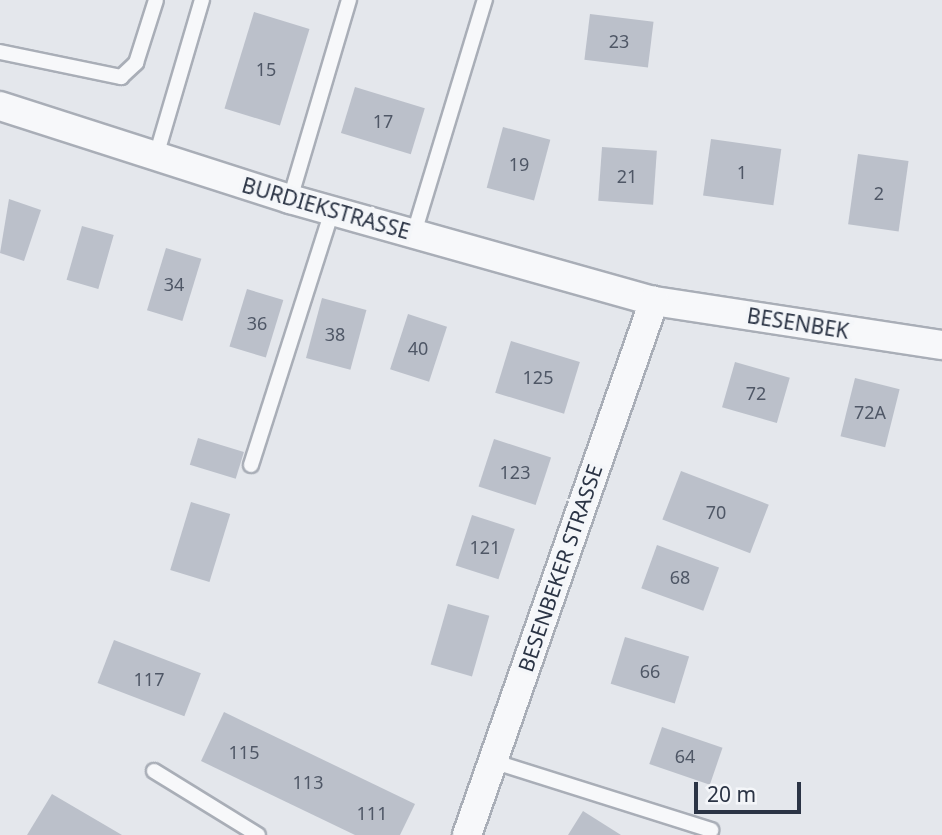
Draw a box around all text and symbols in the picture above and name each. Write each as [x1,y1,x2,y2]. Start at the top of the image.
house number: 23 [609,30,629,52]
house number: 15 [256,58,276,80]
house number: 17 [373,110,393,132]
house number: 19 [509,153,529,175]
house number: 1 [737,161,747,183]
house number: 21 [617,165,637,187]
street label: BURDIEKSTRASSE [239,172,413,244]
house number: 2 [874,182,884,204]
house number: 34 [164,273,184,295]
street label: BESENBEK [745,303,851,343]
house number: 36 [247,312,267,334]
house number: 38 [325,323,345,345]
house number: 40 [408,337,428,359]
house number: 125 [523,366,553,388]
house number: 72 [746,382,766,404]
house number: 72A [854,401,886,423]
house number: 123 [500,461,530,483]
street label: BESENBEKER STRASSE [513,461,607,675]
house number: 70 [706,501,726,523]
house number: 121 [470,536,500,558]
house number: 68 [670,566,690,588]
house number: 66 [640,660,660,682]
house number: 117 [134,668,164,690]
house number: 115 [229,741,259,763]
house number: 64 [675,745,695,767]
scale bar [697,768,804,812]
house number: 113 [293,771,323,793]
text: 20 m [707,780,756,808]
house number: 111 [357,802,387,824]

